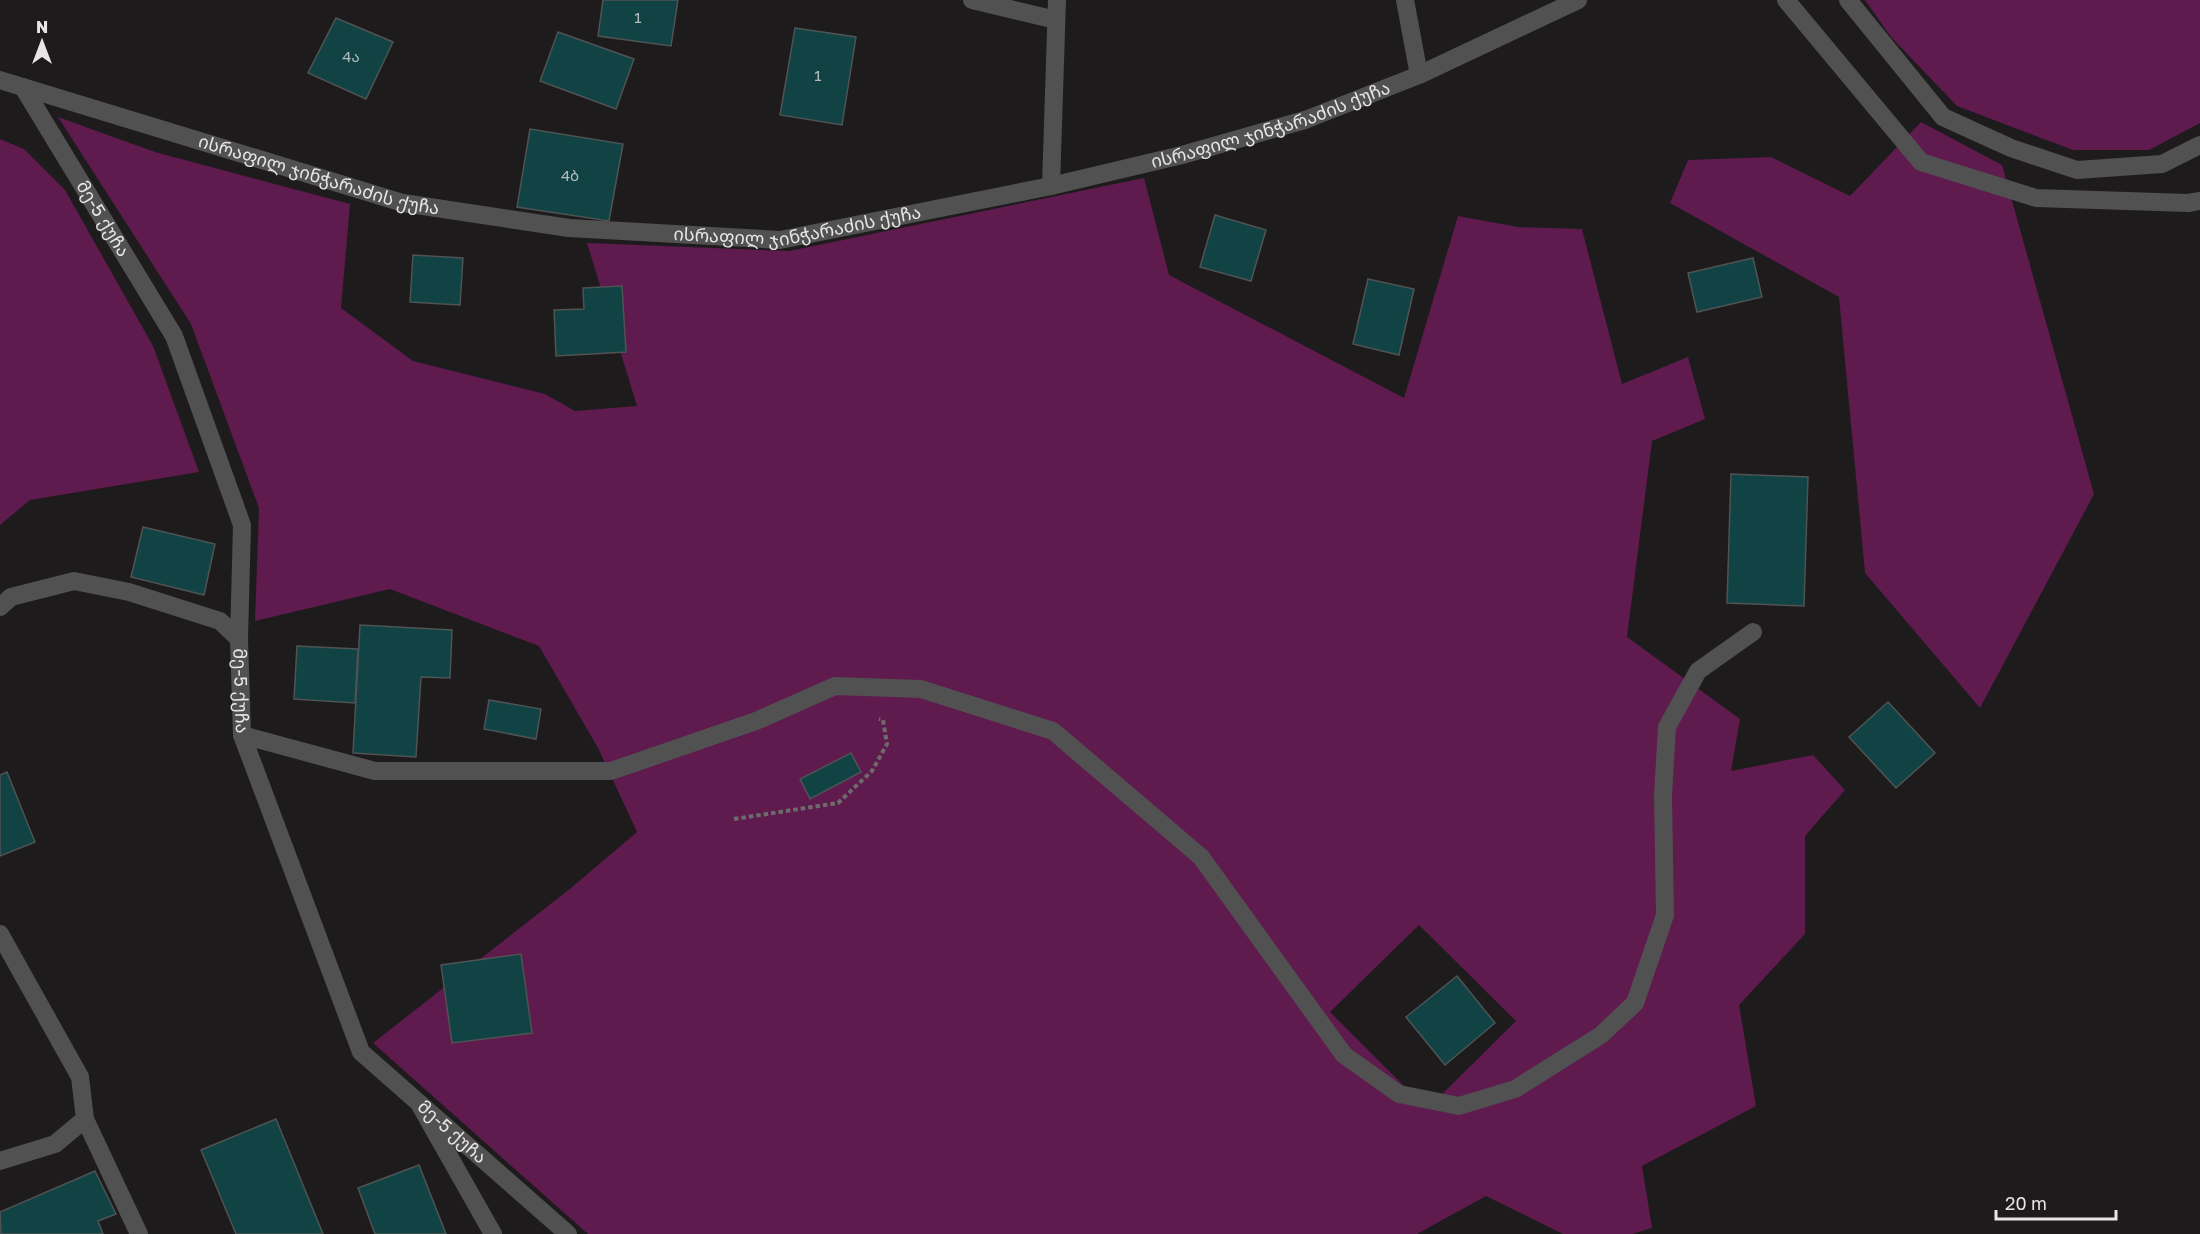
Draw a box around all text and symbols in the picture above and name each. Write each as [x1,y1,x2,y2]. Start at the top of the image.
house number: 1 [634,8,642,26]
north arrow [12,12,72,72]
text: N [36,17,48,37]
house number: 4ა [342,47,360,65]
house number: 1 [814,66,822,84]
street label: ისრაფილ ჯინჭარაძის ქუჩა [1149,76,1393,172]
street label: ისრაფილ ჯინჭარაძის ქუჩა [196,129,441,218]
house number: 4ბ [561,166,579,184]
street label: მე-5 ქუჩა [72,176,135,260]
street label: ისრაფილ ჯინჭარაძის ქუჩა [673,200,923,251]
street label: მე-5 ქუჩა [229,648,254,734]
street label: მე-5 ქუჩა [414,1095,492,1168]
scale bar [1996,1183,2116,1221]
text: 20 m [2005,1192,2047,1214]

